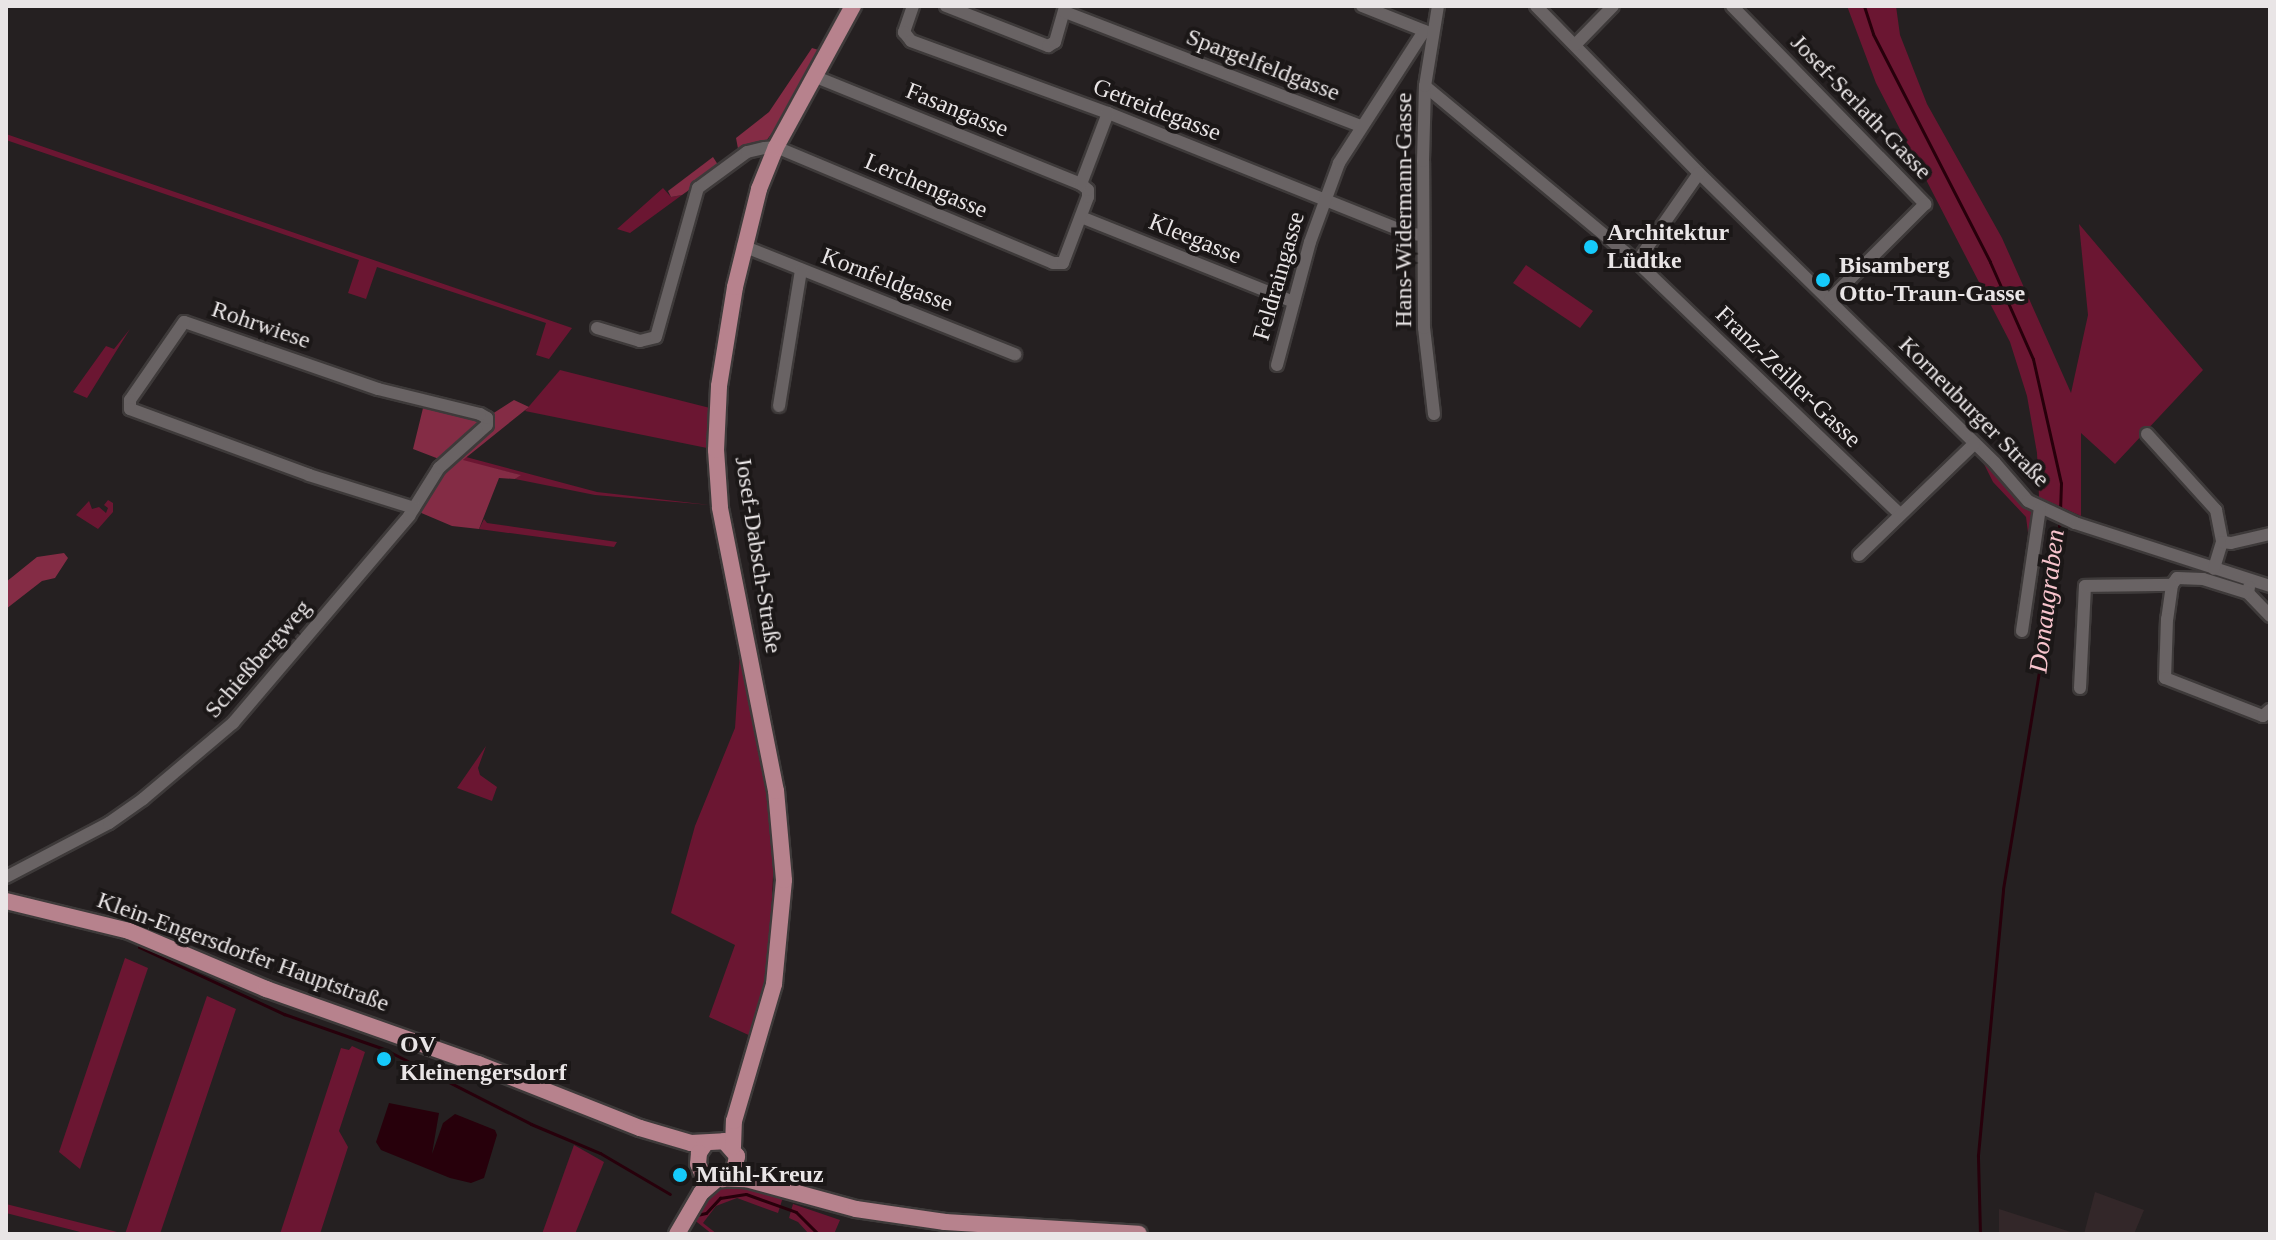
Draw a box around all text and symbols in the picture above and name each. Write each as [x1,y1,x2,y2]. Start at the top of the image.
street label: Spargelfeldgasse [1182,22,1344,108]
street label: Josef-Serlath-Gasse [1784,28,1938,186]
street label: Getreidegasse [1089,72,1225,148]
street label: Fasangasse [902,76,1012,144]
street label: Hans-Widermann-Gasse [1390,93,1418,327]
street label: Lerchengasse [860,147,992,225]
street label: Kleegasse [1145,207,1245,271]
street label: Feldraingasse [1247,209,1311,343]
place label: Architektur Lüdtke [1607,219,1729,275]
marker: Architektur Lüdtke [1582,238,1600,256]
street label: Kornfeldgasse [817,242,957,318]
place label: Bisamberg Otto-Traun-Gasse [1839,252,2025,308]
marker: Bisamberg Otto-Traun-Gasse [1814,271,1832,289]
street label: Rohrwiese [208,295,314,355]
street label: Franz-Zeiller-Gasse [1709,300,1867,454]
street label: Korneuburger Straße [1893,331,2055,493]
street label: Josef-Dabsch-Straße [728,455,788,655]
water label: Donaugraben [2023,527,2071,675]
street label: Schießbergweg [199,594,317,724]
street label: Klein-Engersdorfer Hauptstraße [93,886,393,1018]
place label: OV Kleinengersdorf [400,1031,567,1087]
marker: OV Kleinengersdorf [375,1050,393,1068]
place label: Mühl-Kreuz [696,1161,824,1189]
marker: Mühl-Kreuz [671,1166,689,1184]

